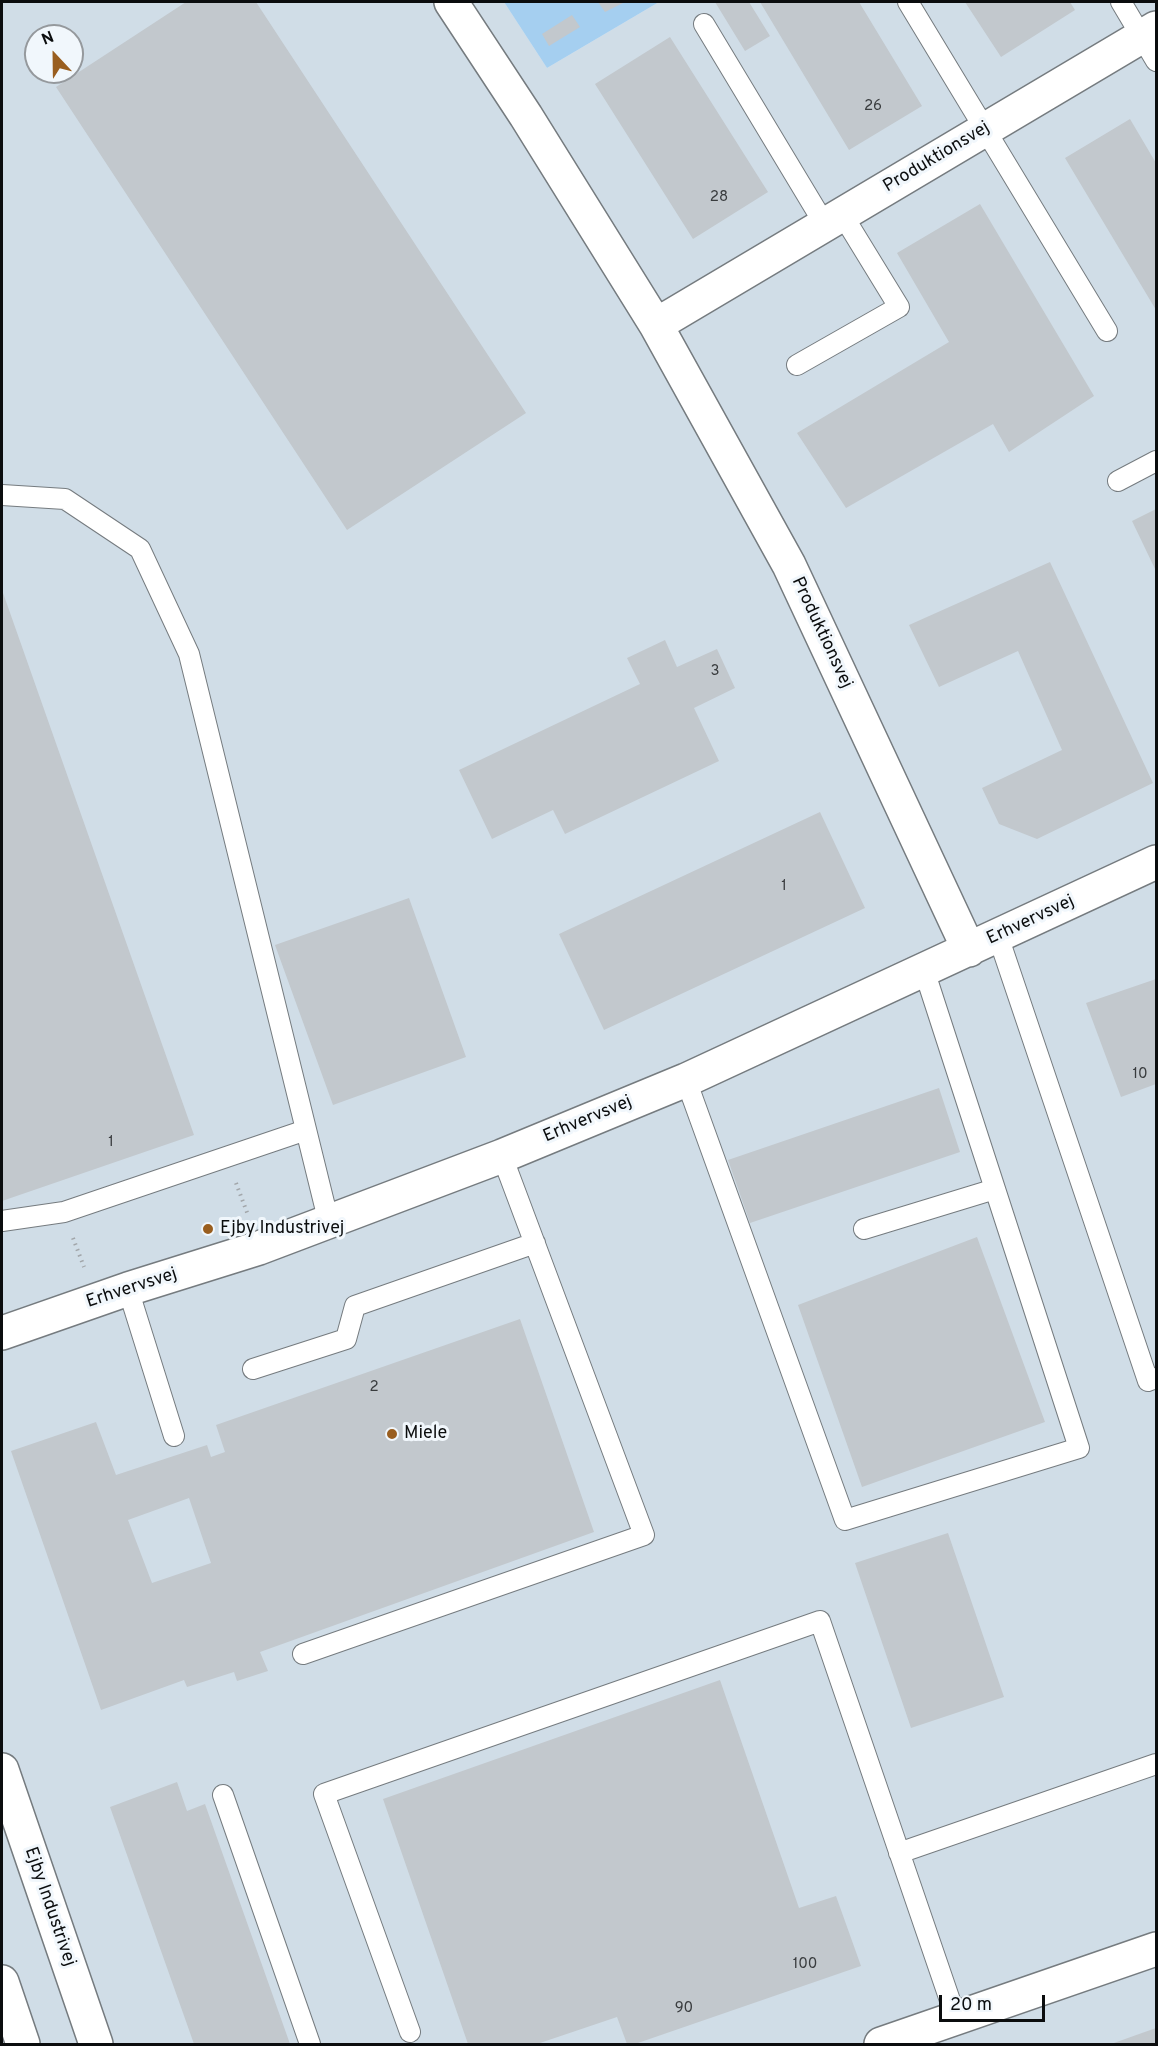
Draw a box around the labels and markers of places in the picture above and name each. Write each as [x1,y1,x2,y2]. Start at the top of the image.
place label: Ejby Industrivej [220,1218,344,1240]
marker: Ejby Industrivej [201,1222,215,1236]
place label: Miele [404,1423,447,1445]
marker: Miele [385,1427,399,1441]

